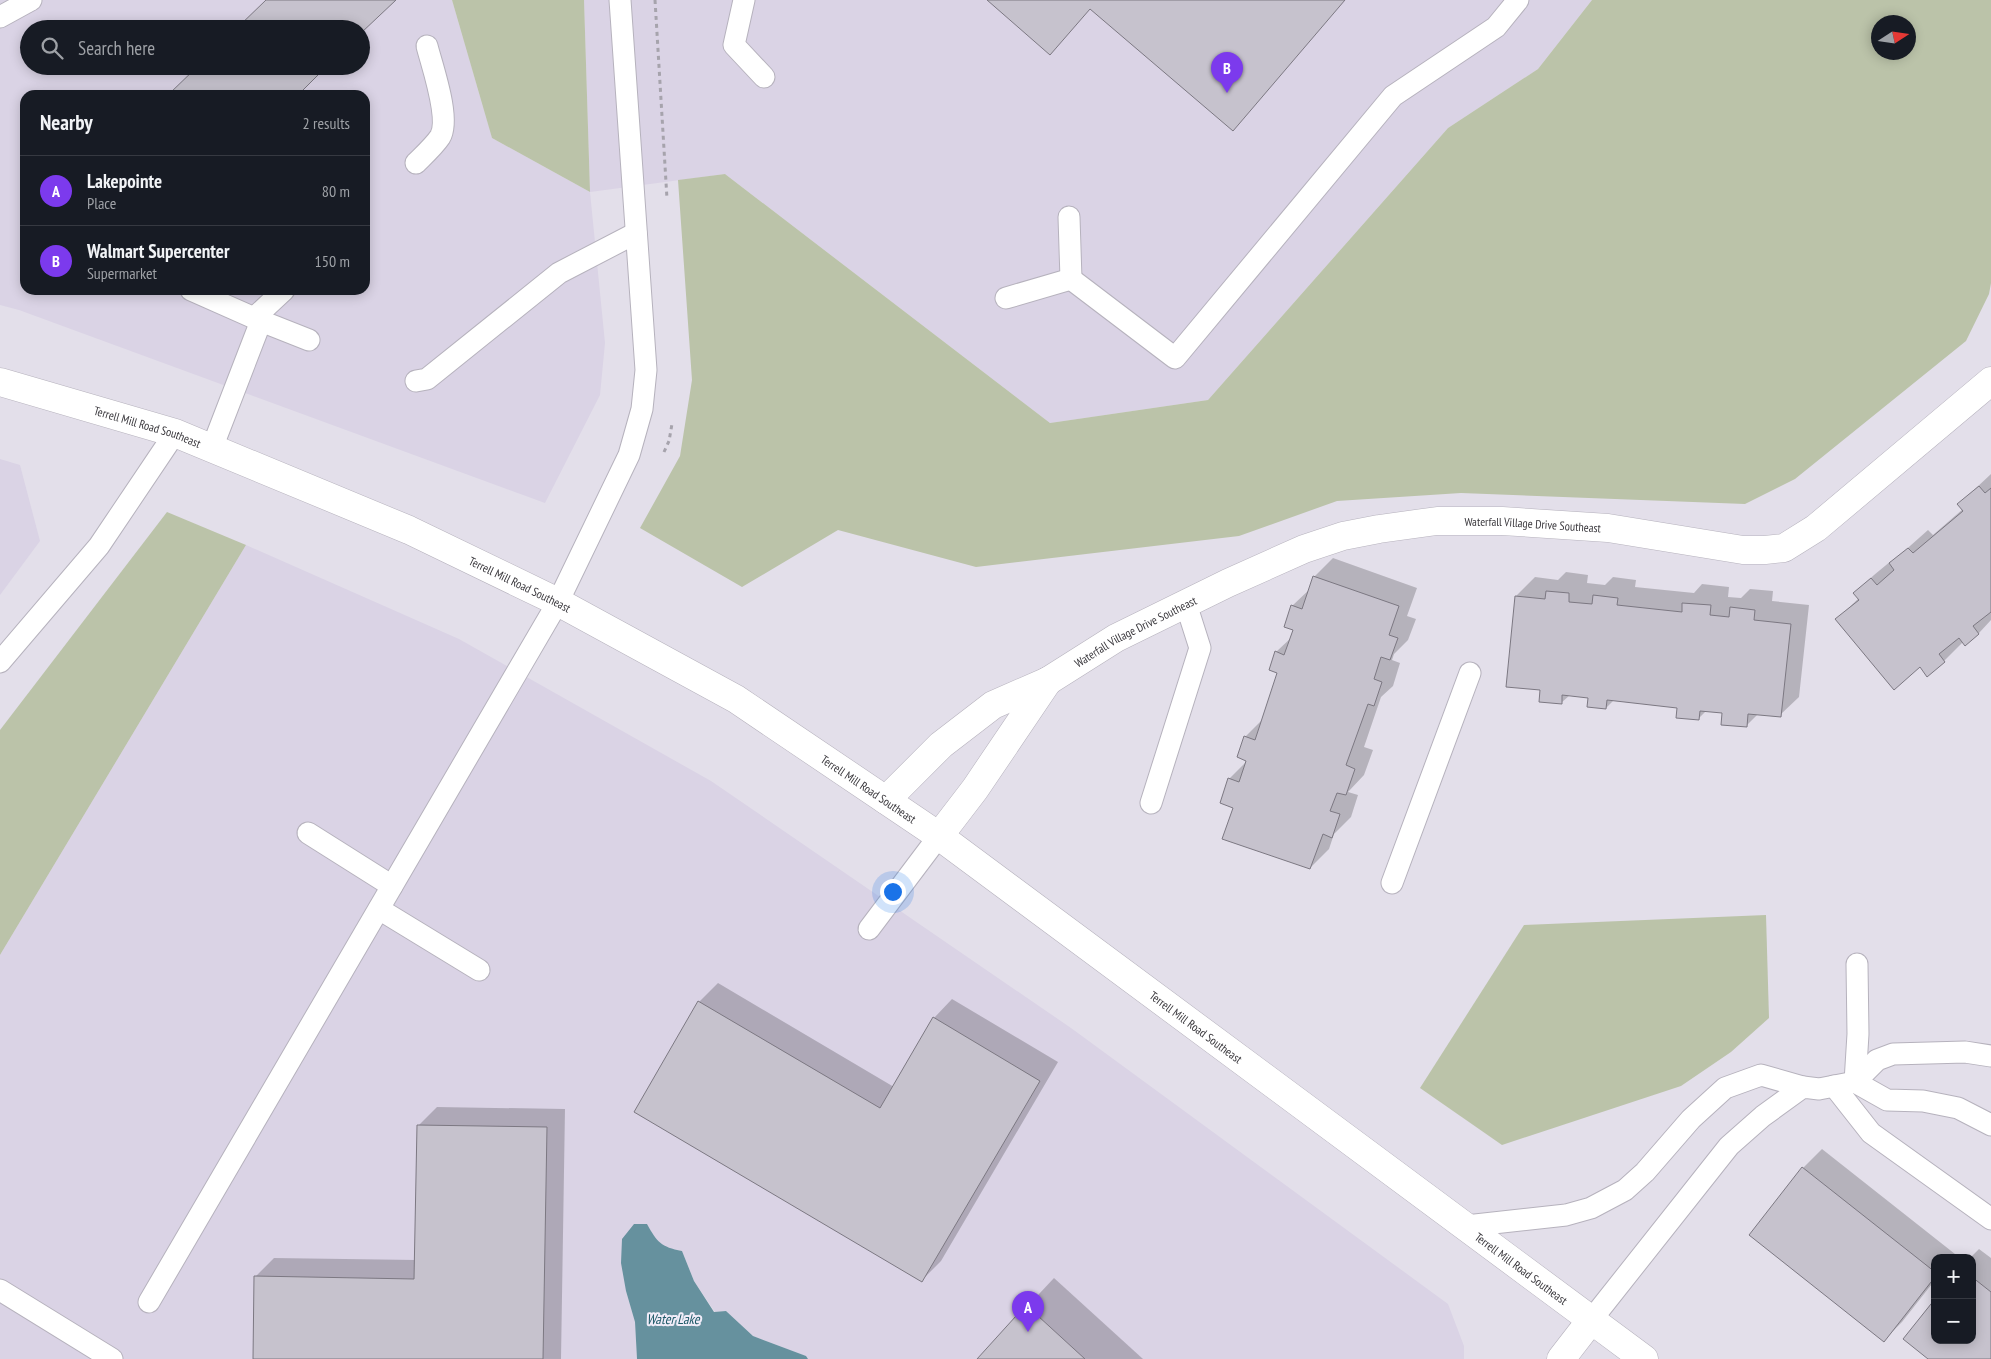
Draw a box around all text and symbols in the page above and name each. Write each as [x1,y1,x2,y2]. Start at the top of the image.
north arrow [1871,15,1916,60]
search box [20,20,370,75]
icon: search [38,34,66,62]
text: Search here [78,36,155,60]
pin: B [1211,52,1243,93]
text: Nearby [40,109,93,136]
text: 2 results [303,113,350,133]
text: Lakepointe [87,169,162,193]
text: A [52,181,60,201]
text: 80 m [322,181,350,201]
text: Place [87,193,116,213]
text: Walmart Supercenter [87,239,230,263]
text: B [52,251,60,271]
text: 150 m [315,251,350,271]
text: Supermarket [87,263,157,283]
street label: Terrell Mill Road Southeast [92,402,204,451]
street label: Waterfall Village Drive Southeast [1464,514,1602,535]
street label: Terrell Mill Road Southeast [467,553,574,615]
street label: Waterfall Village Drive Southeast [1071,592,1199,670]
street label: Terrell Mill Road Southeast [818,751,920,826]
your location [880,879,906,905]
street label: Terrell Mill Road Southeast [1147,988,1246,1067]
street label: Terrell Mill Road Southeast [1472,1229,1571,1308]
map controls [1931,1254,1976,1344]
button: + [1931,1254,1976,1299]
pin: A [1012,1291,1044,1332]
button: − [1931,1299,1976,1344]
water label: Water Lake [646,1310,701,1328]

